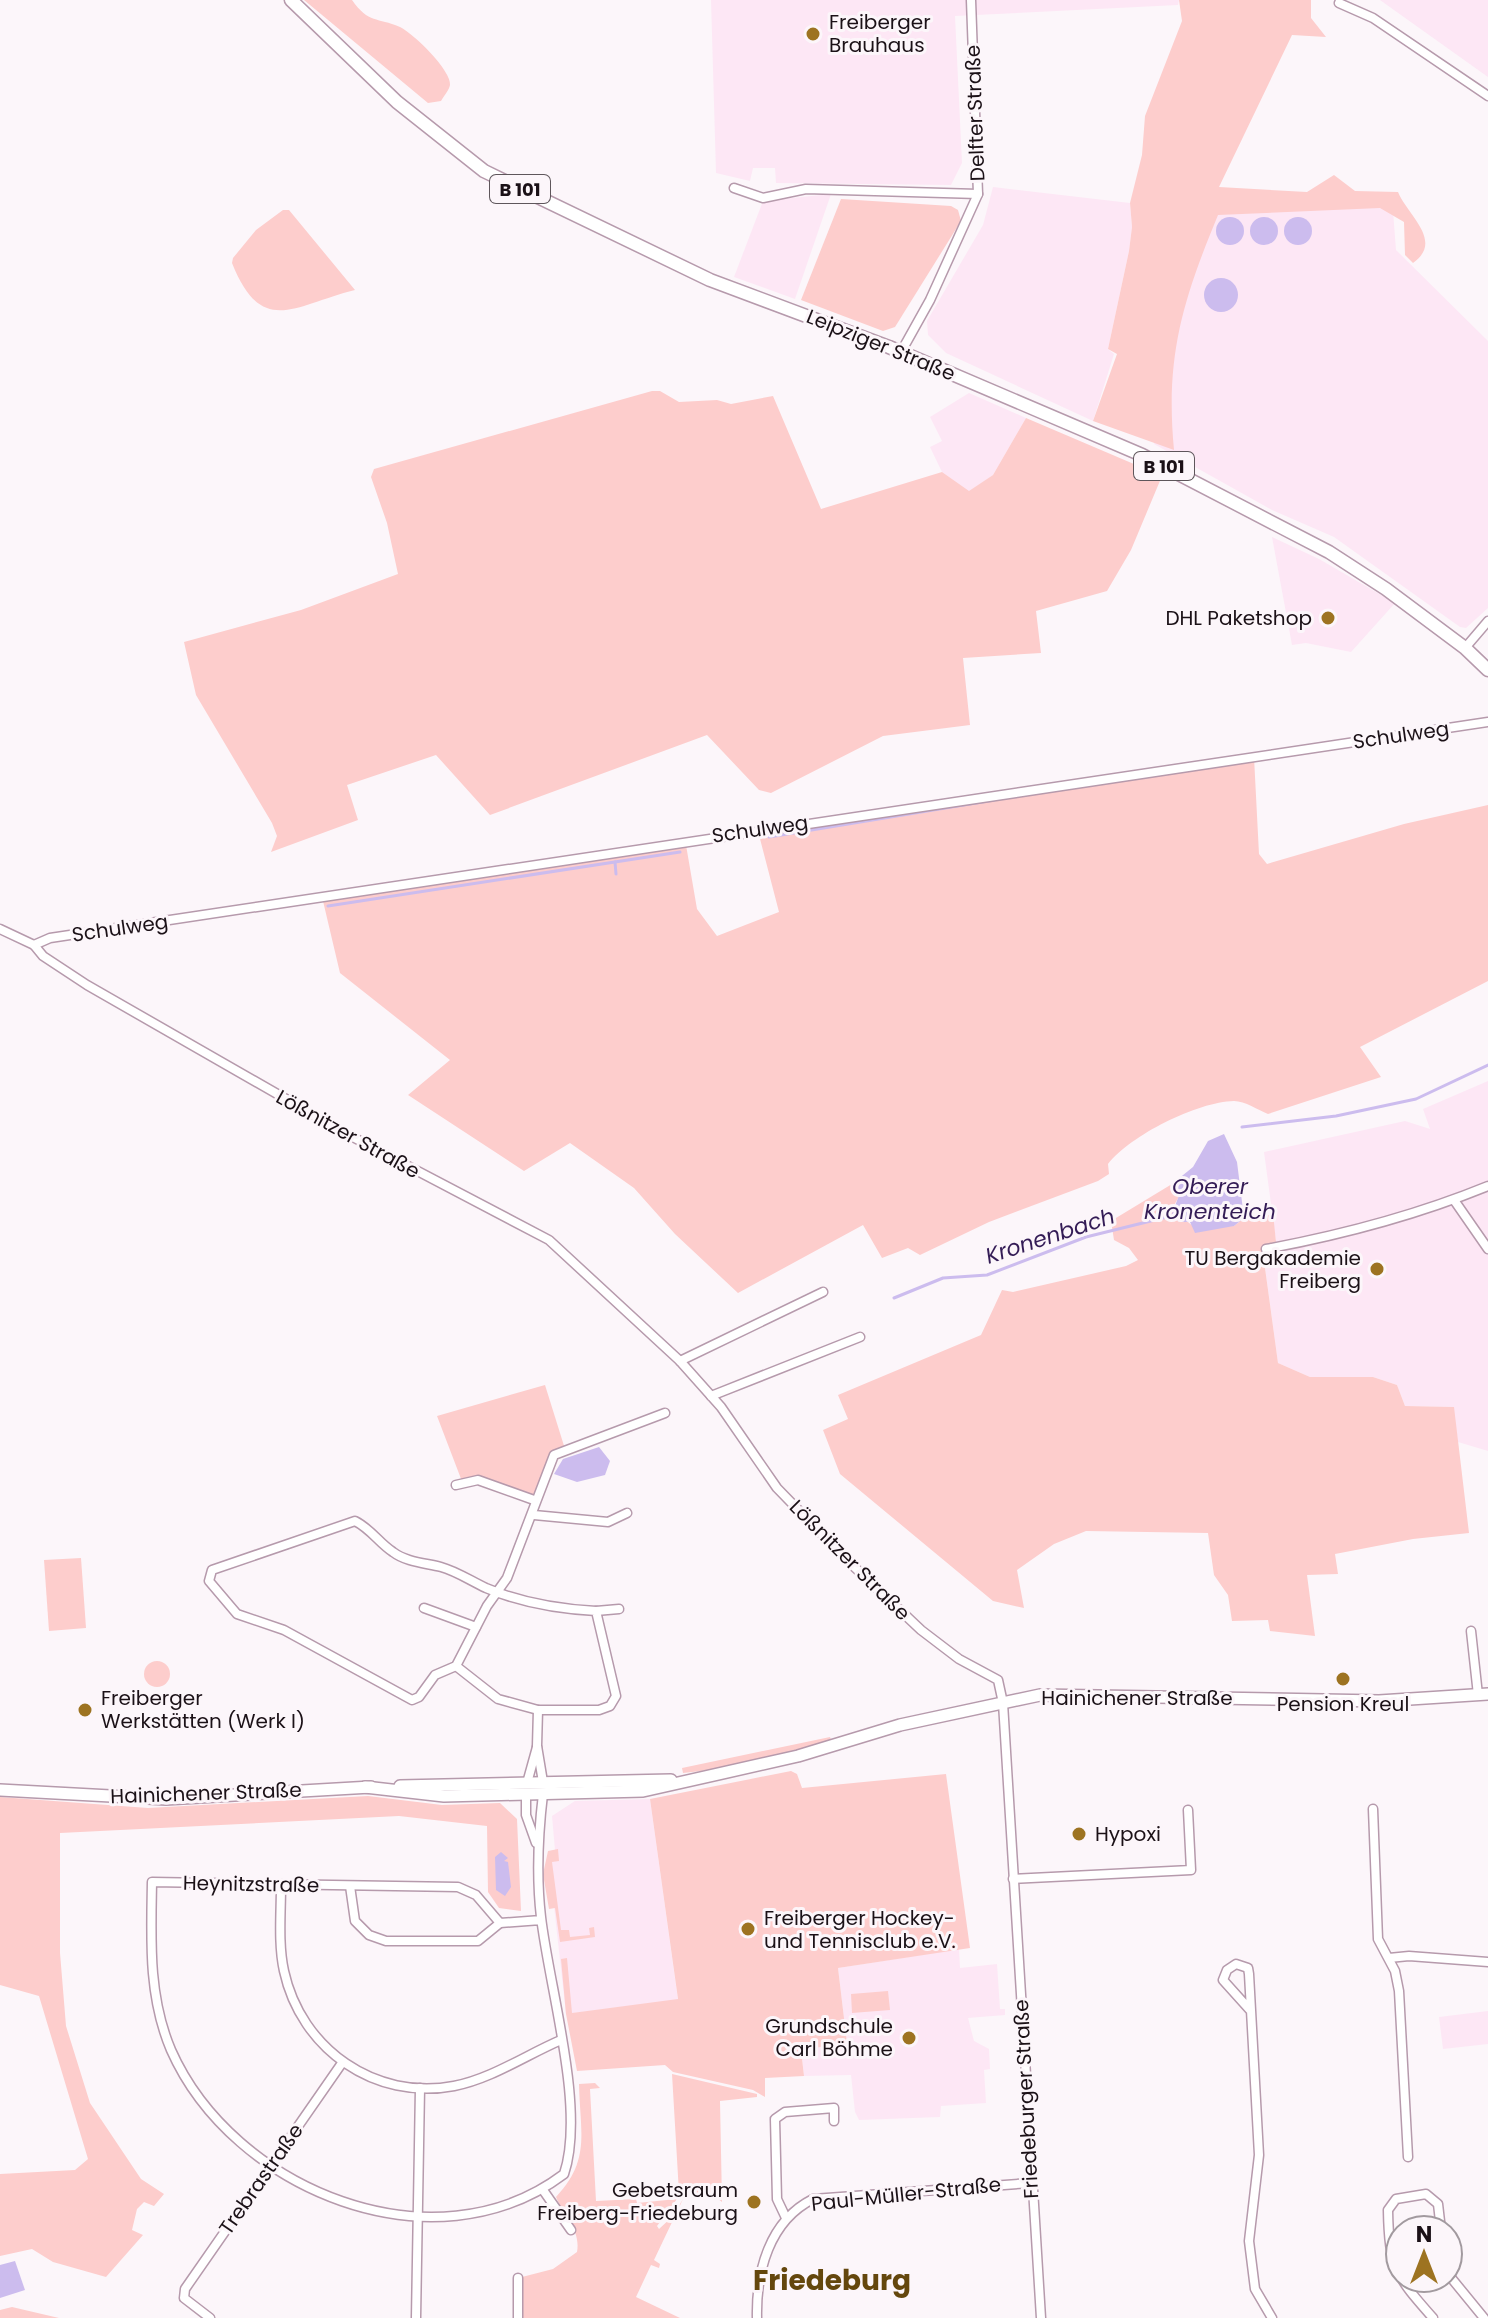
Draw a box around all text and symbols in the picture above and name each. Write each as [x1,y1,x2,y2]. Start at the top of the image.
place label: Freiberger Brauhaus [829,8,931,59]
marker: Freiberger Brauhaus [804,25,822,43]
street label: Delfter Straße [959,44,991,182]
road number: B 101 [490,175,550,203]
street label: Leipziger Straße [802,302,960,388]
road number: B 101 [1134,452,1194,480]
place label: DHL Paketshop [1165,604,1312,632]
marker: DHL Paketshop [1319,609,1337,627]
street label: Schulweg [1351,714,1451,756]
street label: Schulweg [710,808,810,850]
street label: Schulweg [70,907,170,949]
street label: Lößnitzer Straße [271,1083,425,1185]
water label: Oberer Kronenteich [1144,1171,1276,1227]
water label: Kronenbach [981,1200,1119,1272]
place label: TU Bergakademie Freiberg [1185,1244,1361,1295]
marker: TU Bergakademie Freiberg [1368,1260,1386,1278]
street label: Lößnitzer Straße [783,1493,917,1627]
marker: Pension Kreul [1334,1670,1352,1688]
place label: Freiberger Werkstätten (Werk I) [101,1684,305,1735]
street label: Hainichener Straße [1041,1684,1233,1712]
place label: Pension Kreul [1277,1690,1409,1718]
marker: Freiberger Werkstätten (Werk I) [76,1701,94,1719]
street label: Hainichener Straße [110,1776,302,1810]
place label: Hypoxi [1095,1820,1161,1848]
marker: Hypoxi [1070,1825,1088,1843]
street label: Heynitzstraße [183,1869,319,1899]
place label: Freiberger Hockey- und Tennisclub e.V. [764,1904,956,1955]
marker: Freiberger Hockey- und Tennisclub e.V. [739,1920,757,1938]
street label: Friedeburger Straße [1007,1999,1045,2199]
place label: Grundschule Carl Böhme [765,2012,893,2063]
marker: Grundschule Carl Böhme [900,2029,918,2047]
street label: Trebrastraße [212,2118,310,2240]
street label: Paul-Müller-Straße [810,2170,1002,2218]
place label: Gebetsraum Freiberg-Friedeburg [537,2176,738,2227]
marker: Gebetsraum Freiberg-Friedeburg [745,2193,763,2211]
north arrow [1384,2214,1464,2294]
text: N [1416,2219,1432,2250]
district label: Friedeburg [753,2261,911,2300]

